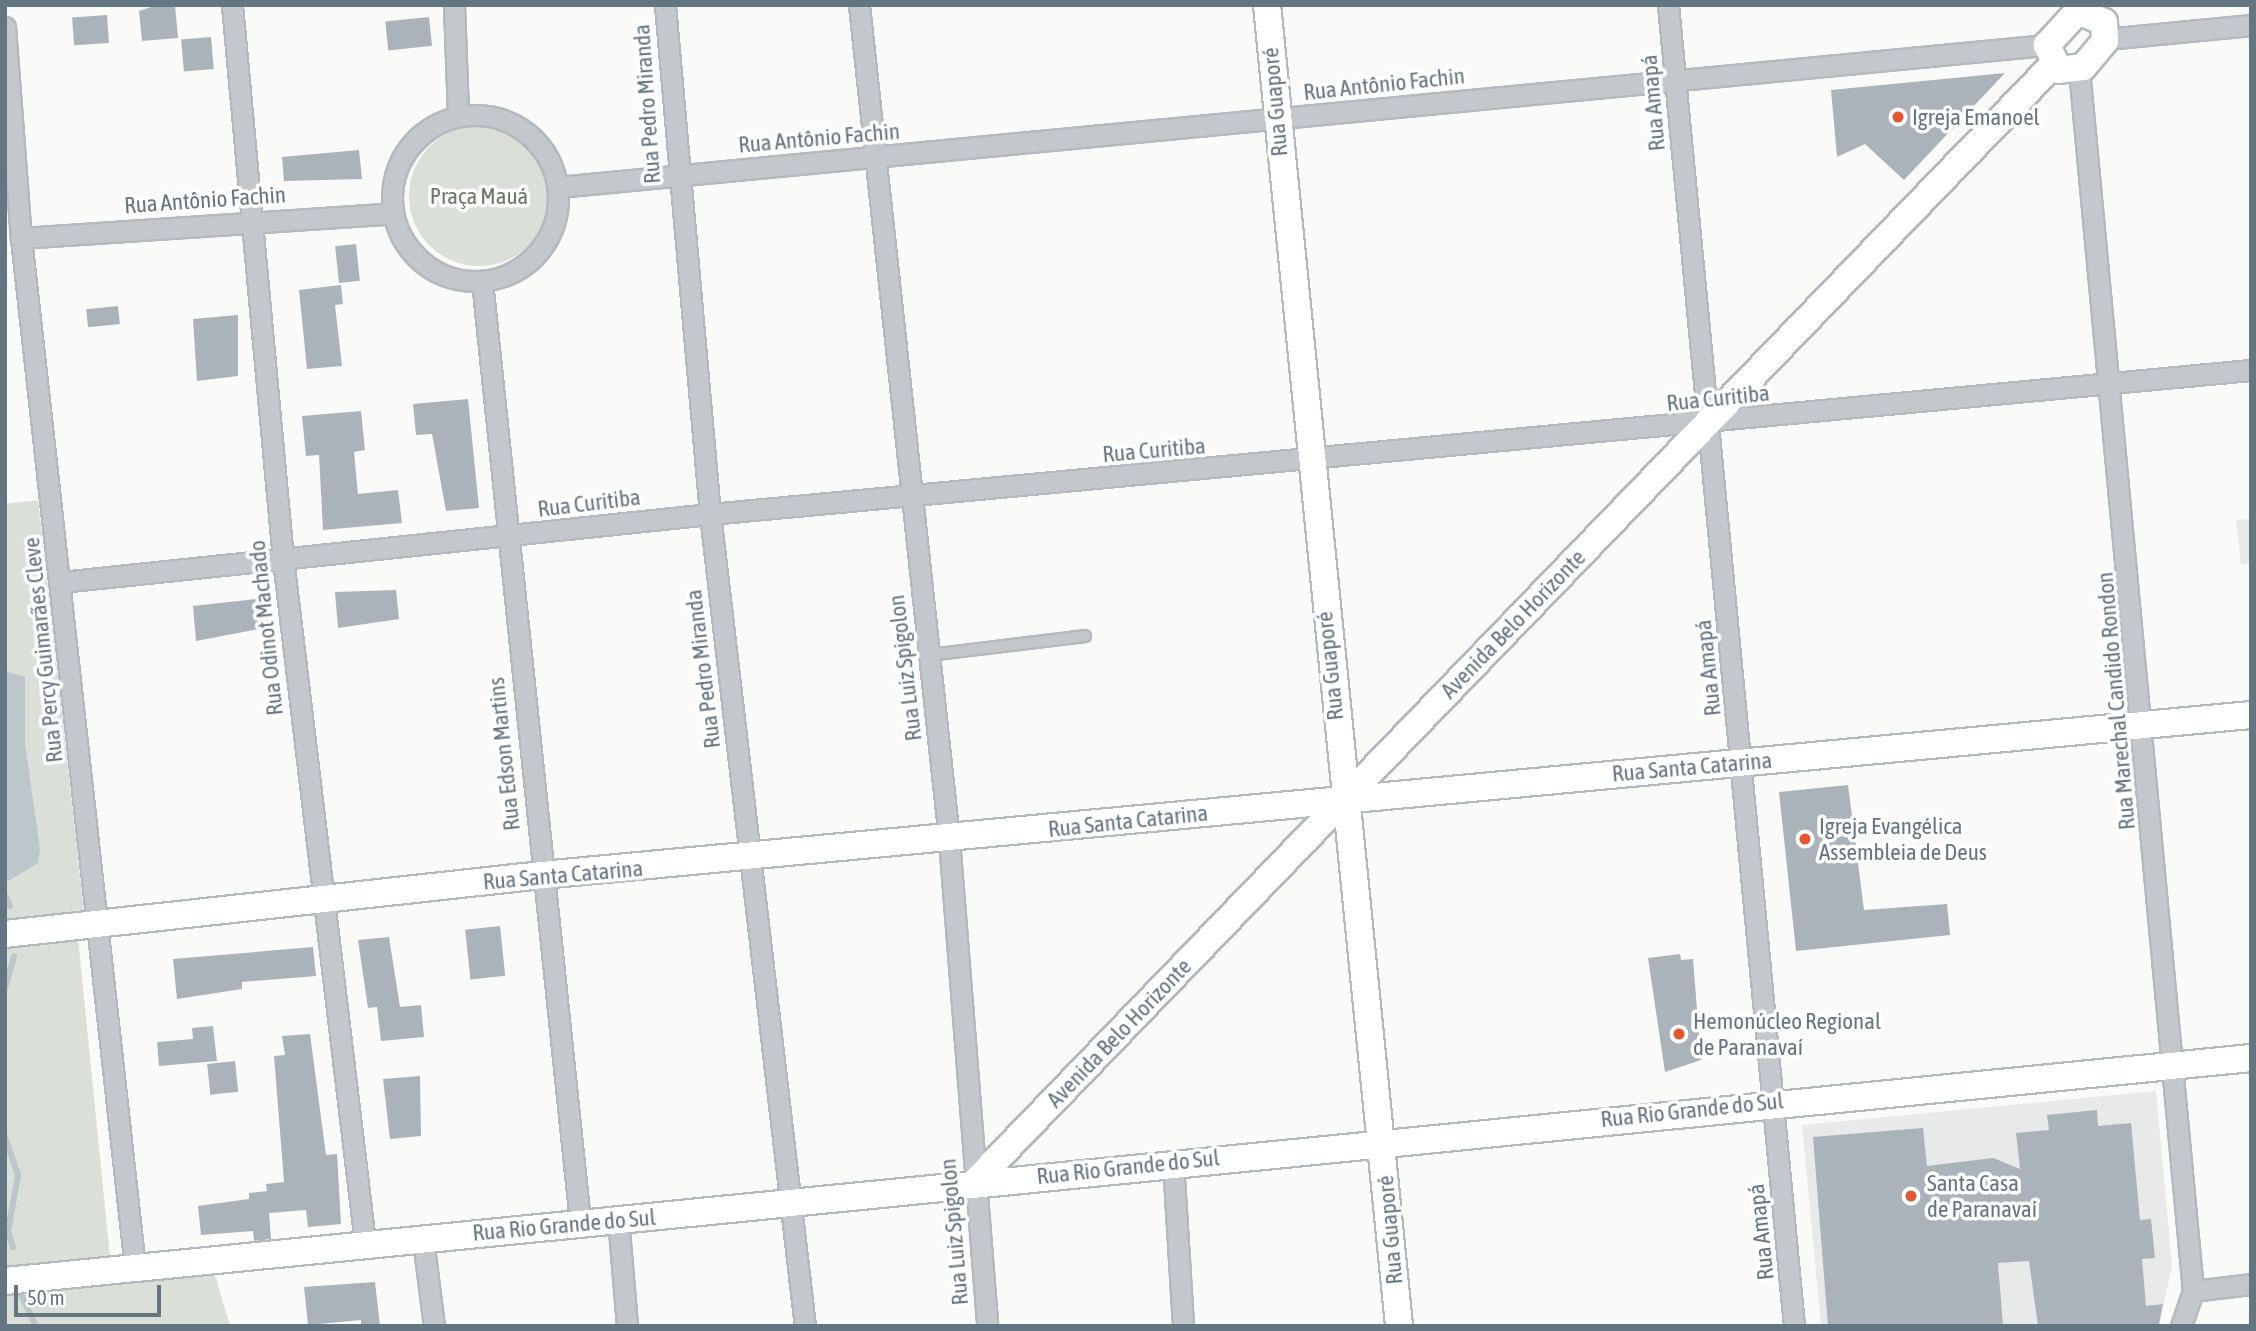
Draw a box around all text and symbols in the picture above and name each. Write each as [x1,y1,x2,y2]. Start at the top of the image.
street label: Rua Pedro Miranda [628,23,666,185]
street label: Rua Guaporé [1256,46,1294,158]
street label: Rua Amapá [1635,54,1671,152]
street label: Rua Antônio Fachin [1302,62,1466,106]
place label: Igreja Emanoel [1912,103,2040,131]
marker: Igreja Emanoel [1890,109,1906,125]
street label: Rua Antônio Fachin [737,117,901,159]
street label: Rua Antônio Fachin [123,181,287,219]
park label: Praça Mauá [430,182,528,210]
street label: Rua Curitiba [1665,379,1771,417]
street label: Rua Curitiba [1101,432,1207,468]
street label: Rua Curitiba [536,483,642,523]
street label: Rua Percy Guimarães Cleve [17,536,69,764]
street label: Rua Odinot Machado [243,539,289,717]
street label: Avenida Belo Horizonte [1435,544,1591,704]
street label: Rua Marechal Candido Rondon [2091,571,2141,831]
street label: Rua Pedro Miranda [680,588,726,750]
street label: Rua Luiz Spigolon [882,593,928,743]
street label: Rua Guaporé [1311,610,1349,722]
street label: Rua Amapá [1689,619,1727,717]
street label: Rua Edson Martins [482,676,526,832]
street label: Rua Santa Catarina [1611,746,1773,788]
street label: Rua Santa Catarina [1047,799,1209,843]
place label: Igreja Evangélica Assembleia de Deus [1819,812,1987,866]
marker: Igreja Evangélica Assembleia de Deus [1797,831,1813,847]
street label: Rua Santa Catarina [482,854,644,896]
street label: Avenida Belo Horizonte [1041,953,1197,1113]
place label: Hemonúcleo Regional de Paranavaí [1693,1007,1881,1061]
marker: Hemonúcleo Regional de Paranavaí [1671,1026,1687,1042]
street label: Rua Rio Grande do Sul [1599,1087,1785,1133]
street label: Rua Rio Grande do Sul [1035,1144,1221,1190]
street label: Rua Luiz Spigolon [934,1158,974,1306]
place label: Santa Casa de Paranavaí [1927,1169,2037,1223]
street label: Rua Guaporé [1371,1174,1409,1286]
street label: Rua Amapá [1742,1183,1780,1281]
marker: Santa Casa de Paranavaí [1901,1186,1921,1206]
street label: Rua Rio Grande do Sul [471,1203,657,1247]
scale bar [18,1272,164,1316]
text: 50 m [27,1285,65,1309]

